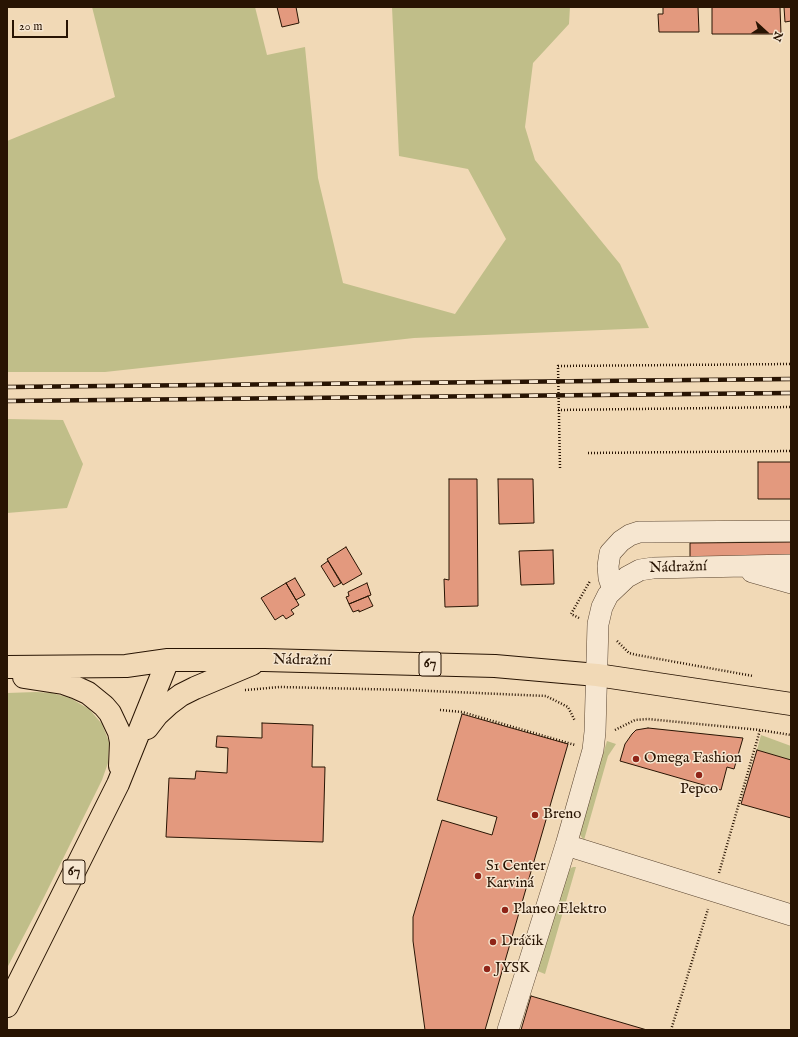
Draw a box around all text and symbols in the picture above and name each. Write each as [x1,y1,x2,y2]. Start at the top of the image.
scale bar [14,12,70,38]
north arrow [746,12,786,52]
text: 20 m [19,19,42,34]
text: N [769,29,785,43]
street label: Nádražní [649,558,707,578]
street label: Nádražní [273,651,331,671]
road number: 67 [419,652,441,676]
place label: Omega Fashion [644,750,742,768]
marker: Omega Fashion [631,754,641,764]
marker: Pepco [694,770,704,780]
place label: Pepco [680,781,718,799]
place label: Breno [543,806,581,824]
marker: Breno [530,810,540,820]
place label: S1 Center Karviná [486,858,546,893]
road number: 67 [63,860,85,884]
marker: S1 Center Karviná [473,871,483,881]
place label: Planeo Elektro [513,901,607,919]
marker: Planeo Elektro [500,905,510,915]
place label: Dráčik [501,933,544,951]
marker: Dráčik [488,937,498,947]
place label: JYSK [495,960,530,978]
marker: JYSK [482,964,492,974]

